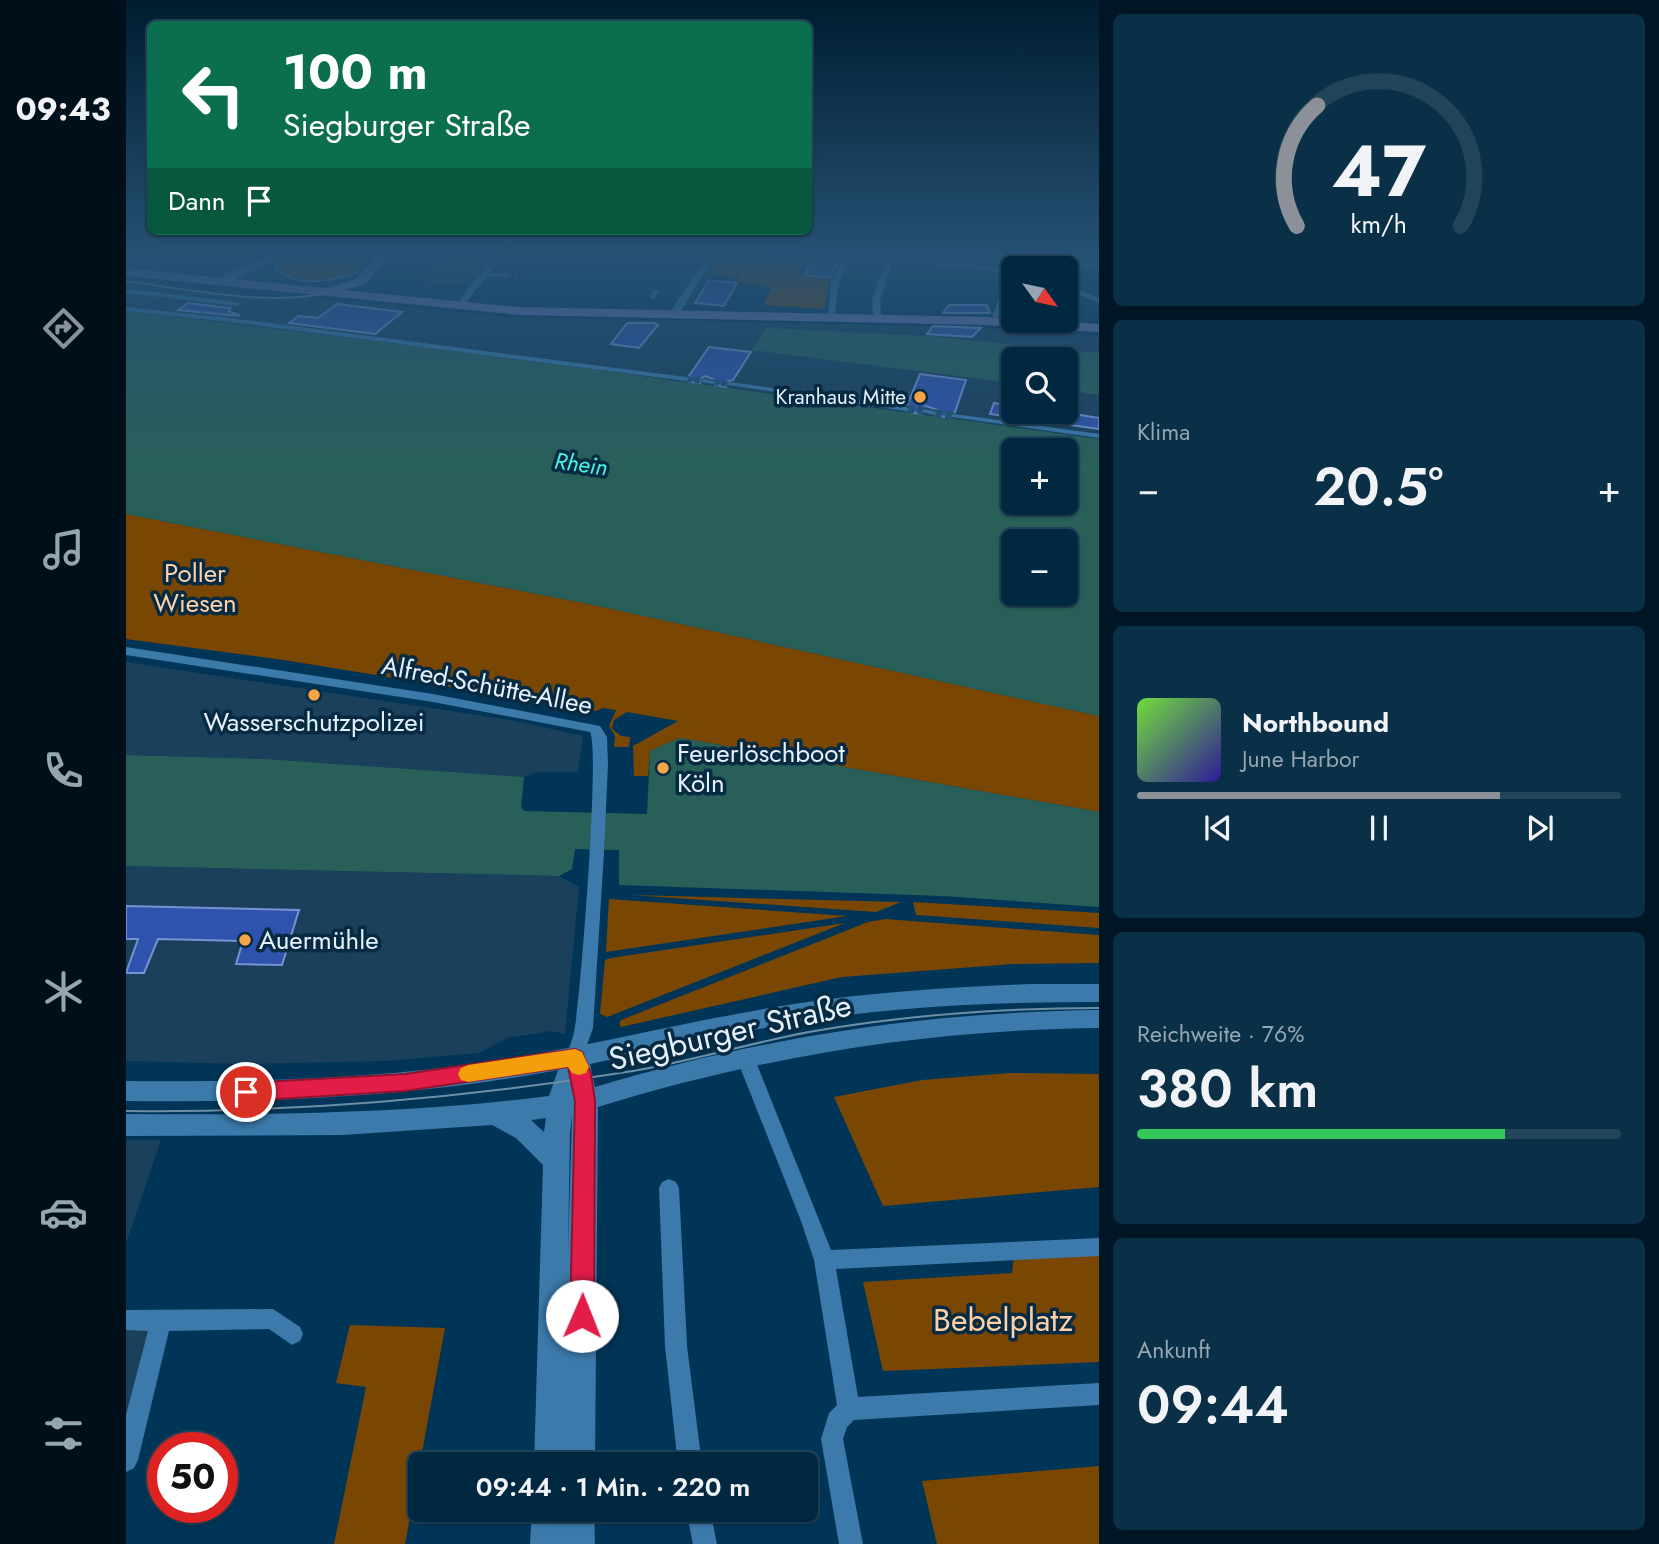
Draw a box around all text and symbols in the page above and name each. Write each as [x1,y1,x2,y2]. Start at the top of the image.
text: 100 m [283,37,428,107]
icon: left [168,49,259,140]
text: 09:43 [15,86,111,132]
text: Siegburger Straße [283,102,531,148]
text: 47 [1332,118,1426,223]
text: Dann [168,182,226,220]
icon: arrive [240,182,278,220]
text: km/h [1351,206,1407,242]
north arrow [1001,256,1078,332]
map controls [1001,256,1078,606]
icon: directions [39,304,88,353]
button: search [1001,347,1078,424]
place label: Kranhaus Mitte [776,382,906,412]
marker: Kranhaus Mitte [912,389,928,405]
text: Klima [1137,415,1190,449]
button: + [1001,438,1078,515]
water label: Rhein [552,443,610,485]
text: 20.5° [1314,449,1443,525]
text: − [1137,461,1159,516]
text: + [1598,461,1621,516]
icon: music [39,525,88,574]
button: − [1001,529,1078,606]
park label: Poller Wiesen [153,554,237,622]
street label: Alfred-Schütte-Allee [378,646,596,724]
marker: Wasserschutzpolizei [306,687,322,703]
place label: Wasserschutzpolizei [204,703,424,741]
text: Northbound [1242,704,1389,742]
place label: Feuerlöschboot Köln [677,734,846,802]
text: June Harbor [1242,742,1359,776]
icon: phone [39,746,88,795]
marker: Feuerlöschboot Köln [655,760,671,776]
icon: previous [1199,809,1237,847]
icon: pause [1360,809,1398,847]
icon: next [1521,809,1559,847]
place label: Auermühle [259,921,379,959]
marker: Auermühle [237,932,253,948]
icon: climate [39,967,88,1016]
street label: Siegburger Straße [604,982,856,1082]
text: Reichweite · 76% [1137,1017,1304,1051]
text: 380 km [1137,1051,1318,1127]
pin [216,1062,276,1122]
icon: arrive [227,1073,265,1111]
icon: car [39,1188,88,1237]
position arrow [545,1279,619,1353]
park label: Bebelplatz [933,1297,1073,1343]
text: Ankunft [1137,1333,1210,1367]
text: 09:44 [1137,1367,1289,1443]
icon: filters [39,1409,88,1458]
speed limit sign: 50 [147,1432,238,1523]
text: 09:44 · 1 Min. · 220 m [476,1468,750,1506]

